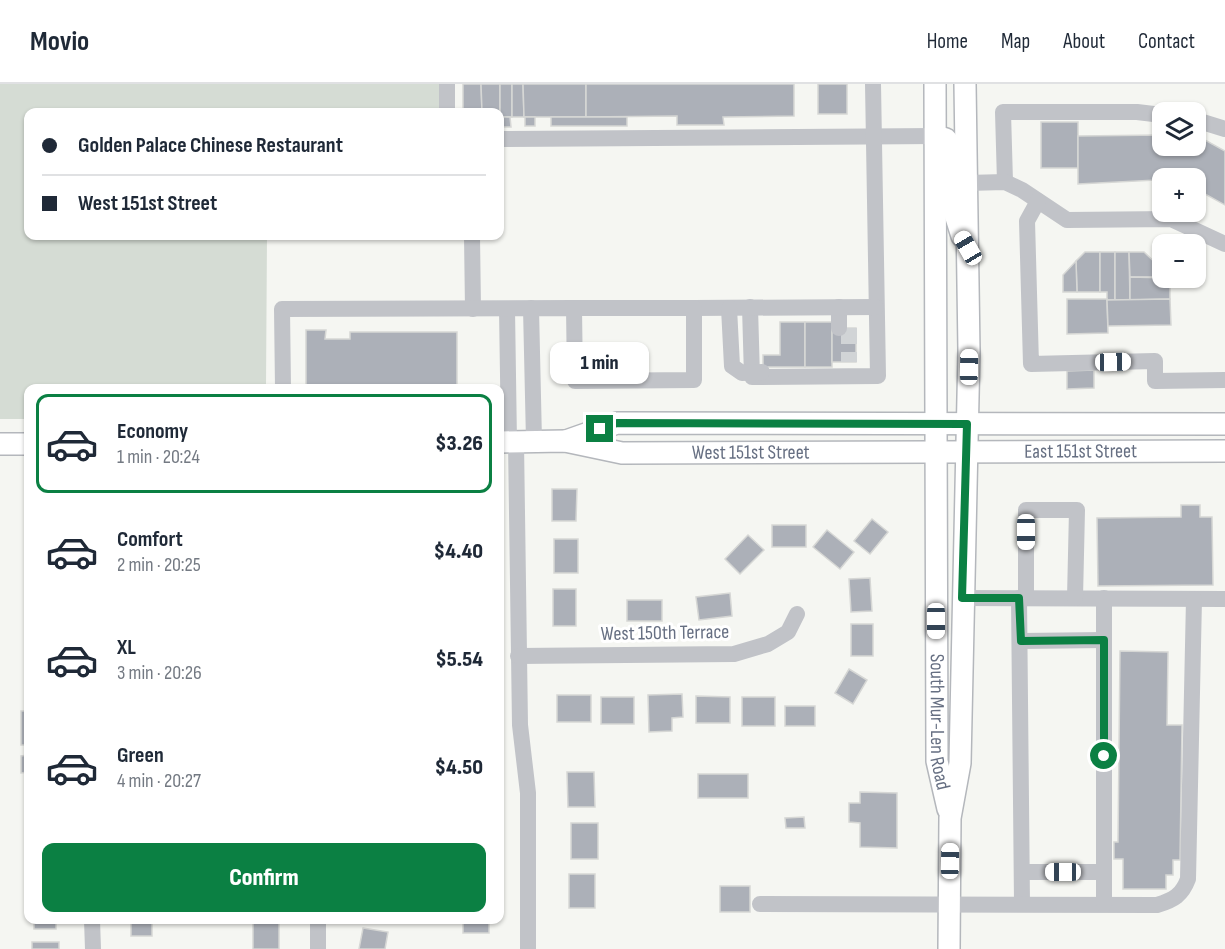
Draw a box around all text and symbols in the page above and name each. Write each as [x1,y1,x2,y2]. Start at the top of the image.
text: Movio [30,25,89,58]
text: Home [927,29,968,54]
text: Map [1001,29,1030,54]
text: About [1063,29,1105,54]
text: Contact [1138,29,1195,54]
map controls [1152,102,1206,288]
button: layers [1152,102,1206,156]
text: Golden Palace Chinese Restaurant [78,132,343,159]
button: + [1152,168,1206,222]
text: West 151st Street [78,190,217,217]
car [951,228,985,268]
button: − [1152,234,1206,288]
callout: 1 min [550,342,650,384]
car [960,349,978,385]
text: 1 min [580,351,619,375]
car [1095,353,1131,371]
route end [586,415,613,442]
icon: car [45,417,99,471]
text: Economy [117,418,188,445]
text: $3.26 [435,430,483,457]
street label: East 151st Street [1024,439,1137,464]
street label: West 151st Street [692,440,810,465]
text: 1 min · 20:24 [117,445,200,469]
car [1017,514,1035,550]
icon: car [45,525,99,579]
text: Comfort [117,526,183,553]
text: $4.40 [434,538,483,565]
text: 2 min · 20:25 [117,553,201,577]
car [927,603,945,639]
street label: West 150th Terrace [600,620,730,646]
icon: car [45,633,99,687]
text: XL [117,634,136,661]
text: $5.54 [435,646,483,673]
street label: South Mur-Len Road [924,654,955,792]
text: 3 min · 20:26 [117,661,202,685]
icon: car [45,741,99,795]
text: Green [117,742,164,769]
route start [1090,742,1117,769]
text: $4.50 [435,754,483,781]
text: 4 min · 20:27 [117,769,201,793]
button: Confirm [42,843,486,912]
car [941,843,959,879]
car [1045,863,1081,881]

